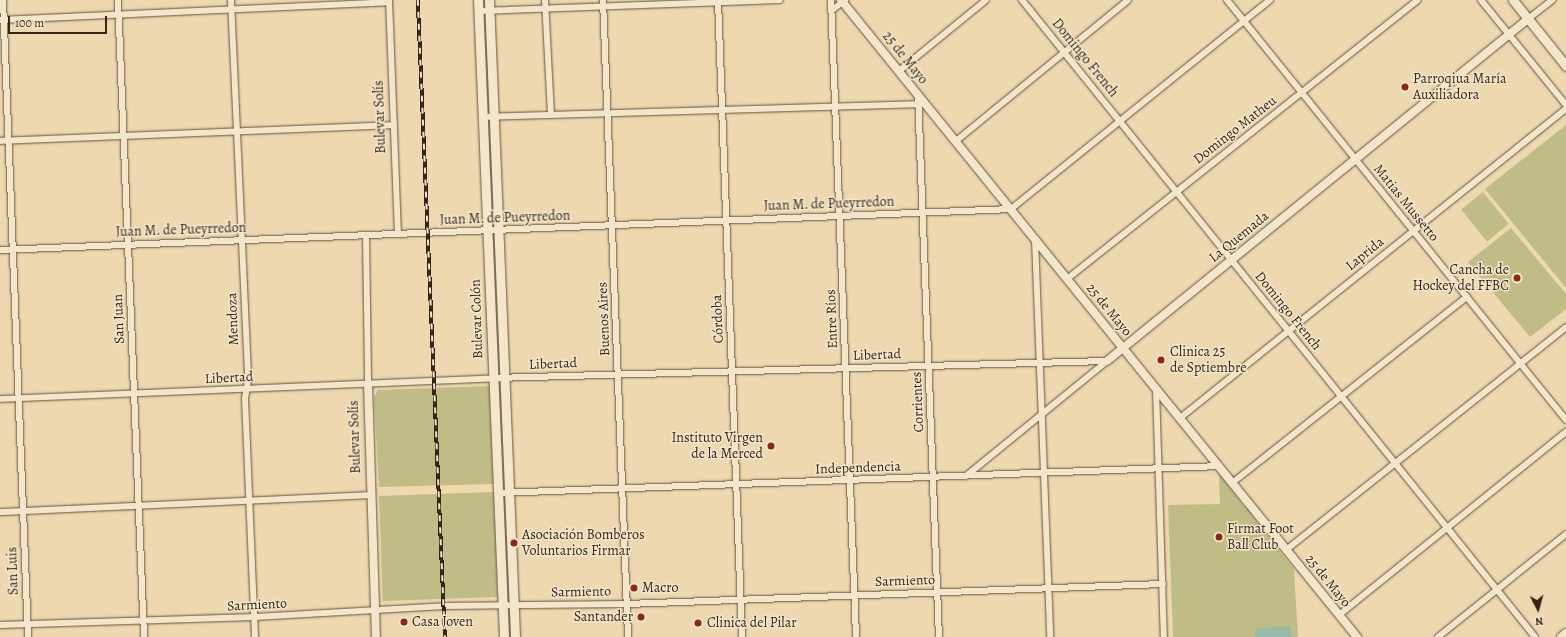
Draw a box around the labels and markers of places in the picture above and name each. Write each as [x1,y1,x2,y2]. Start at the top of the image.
place label: Parroqiua María Auxiliadora [1413,71,1507,104]
marker: Parroqiua María Auxiliadora [1400,82,1410,92]
place label: Cancha de Hockey del FFBC [1412,262,1509,294]
marker: Cancha de Hockey del FFBC [1512,273,1522,283]
place label: Clinica 25 de Sptiembre [1170,344,1246,376]
marker: Clinica 25 de Sptiembre [1155,354,1167,366]
place label: Instituto Virgen de la Merced [671,430,763,462]
marker: Instituto Virgen de la Merced [766,441,776,451]
place label: Firmat Foot Ball Club [1227,521,1294,554]
place label: Asociación Bomberos Voluntarios Firmar [522,527,645,560]
marker: Firmat Foot Ball Club [1214,532,1224,542]
marker: Asociación Bomberos Voluntarios Firmar [509,538,519,548]
place label: Macro [642,580,678,596]
marker: Macro [629,583,639,593]
place label: Santander [574,609,633,625]
marker: Santander [636,612,646,622]
place label: Casa Joven [412,614,473,630]
place label: Clinica del Pilar [707,615,797,631]
marker: Casa Joven [399,617,409,627]
marker: Clinica del Pilar [692,617,704,629]

